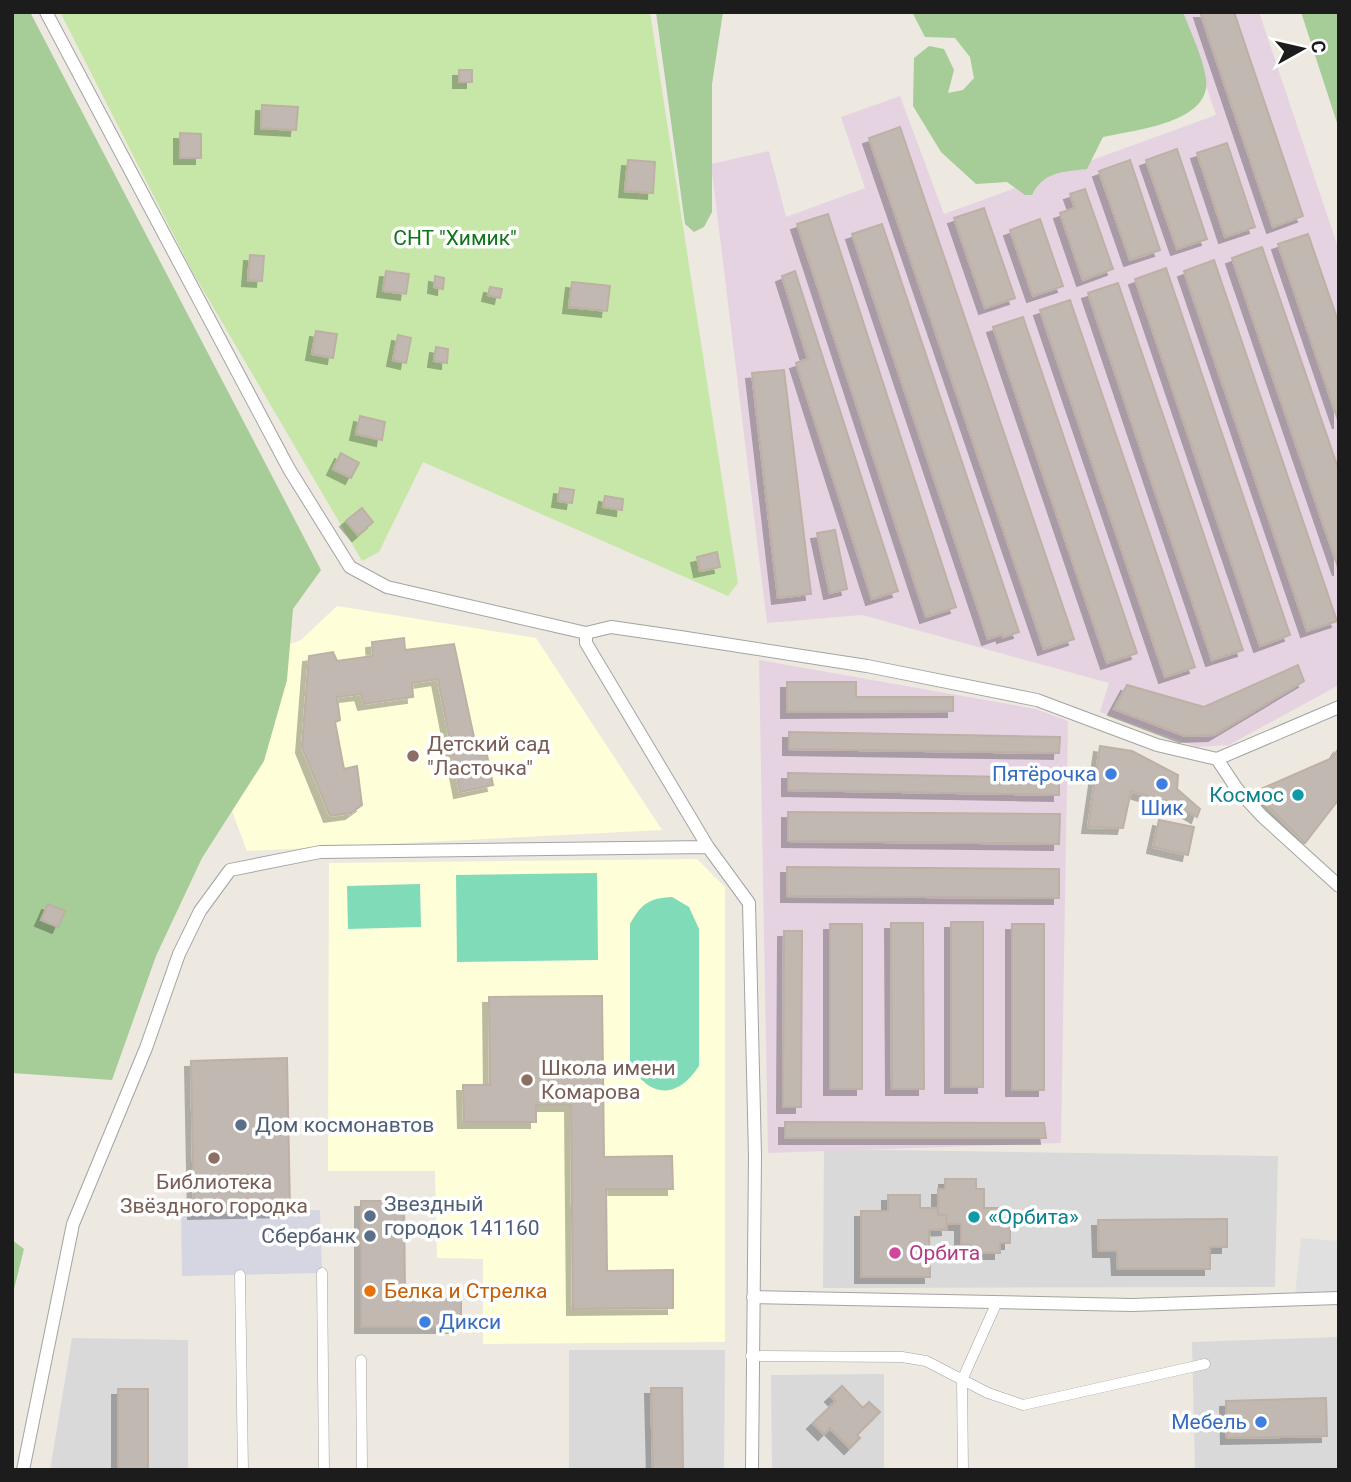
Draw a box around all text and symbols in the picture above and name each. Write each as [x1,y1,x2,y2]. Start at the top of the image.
north arrow [1267,14,1337,84]
text: С [1306,39,1331,54]
park label: СНТ "Химик" [393,226,517,250]
place label: Детский сад "Ласточка" [427,732,550,780]
marker: Детский сад "Ласточка" [405,748,421,764]
place label: Пятёрочка [992,762,1097,786]
marker: Пятёрочка [1103,766,1119,782]
marker: Шик [1154,776,1170,792]
place label: Космос [1209,783,1284,807]
marker: Космос [1290,787,1306,803]
place label: Шик [1140,796,1184,820]
place label: Школа имени Комарова [541,1056,676,1104]
marker: Школа имени Комарова [519,1072,535,1088]
place label: Дом космонавтов [255,1113,434,1137]
marker: Дом космонавтов [233,1117,249,1133]
marker: Библиотека Звёздного городка [206,1150,222,1166]
place label: Библиотека Звёздного городка [120,1170,308,1218]
place label: Звездный городок 141160 [384,1192,540,1240]
place label: «Орбита» [988,1205,1079,1229]
marker: Звездный городок 141160 [362,1208,378,1224]
marker: «Орбита» [966,1209,982,1225]
place label: Сбербанк [261,1224,357,1248]
marker: Сбербанк [362,1228,378,1244]
place label: Орбита [909,1241,980,1265]
marker: Орбита [887,1245,903,1261]
place label: Белка и Стрелка [384,1279,547,1303]
marker: Белка и Стрелка [362,1283,378,1299]
place label: Дикси [439,1310,501,1334]
marker: Дикси [417,1314,433,1330]
place label: Мебель [1171,1410,1247,1434]
marker: Мебель [1253,1414,1269,1430]

